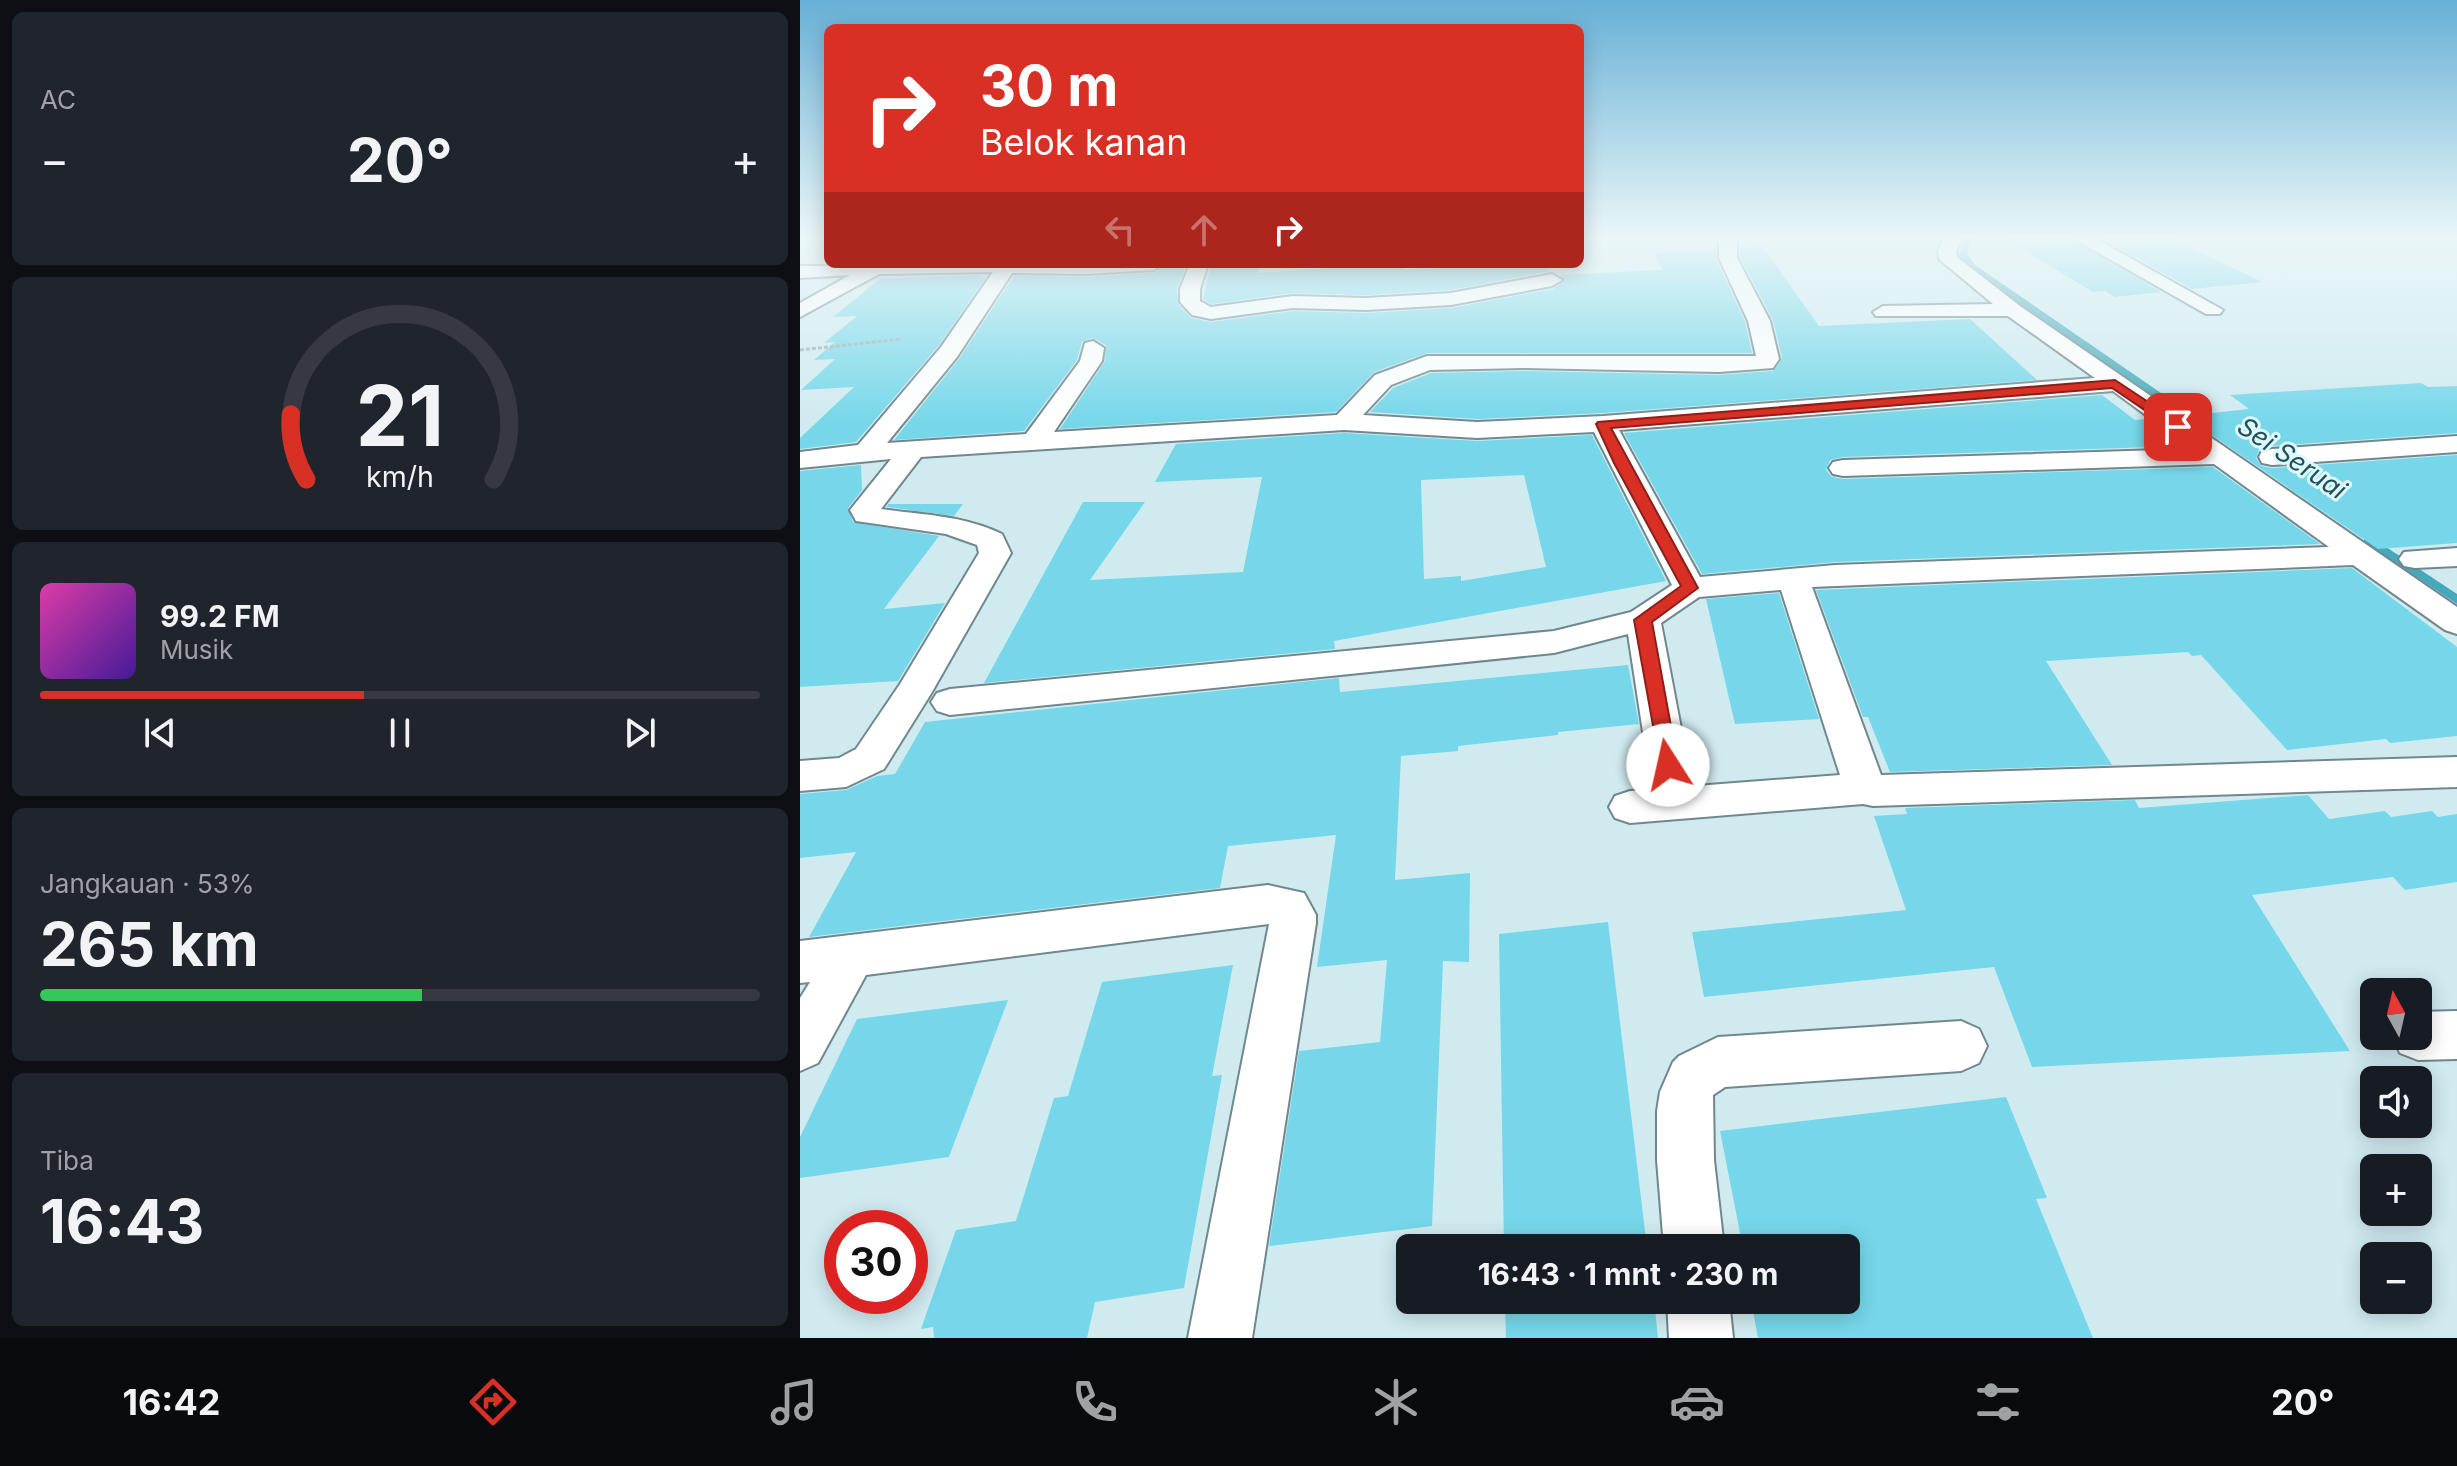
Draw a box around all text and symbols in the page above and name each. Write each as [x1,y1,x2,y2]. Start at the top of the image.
text: 30 m [980,52,1118,120]
icon: right [848,56,952,160]
text: AC [40,84,76,115]
text: Belok kanan [980,120,1187,164]
text: 20° [347,124,453,196]
text: − [40,133,69,187]
text: + [731,133,760,187]
icon: left [1098,208,1142,252]
icon: ahead [1182,208,1226,252]
icon: right [1266,208,1310,252]
text: 21 [356,364,444,465]
pin [2144,393,2212,461]
icon: arrive [2156,405,2200,449]
water label: Sei Seruai [2232,410,2353,506]
text: km/h [366,459,434,494]
text: 99.2 FM [160,598,280,634]
text: Musik [160,634,233,665]
icon: previous [138,711,182,755]
icon: pause [378,711,422,755]
icon: next [618,711,662,755]
position arrow [1626,723,1710,807]
text: Jangkauan · 53% [40,868,254,899]
text: 265 km [40,908,259,980]
north arrow [2360,978,2432,1050]
map controls [2360,978,2432,1314]
button: sound [2360,1066,2432,1138]
text: Tiba [40,1145,94,1176]
button: + [2360,1154,2432,1226]
text: 16:43 [40,1185,204,1257]
speed limit sign: 30 [824,1210,928,1314]
button: − [2360,1242,2432,1314]
text: 16:43 · 1 mnt · 230 m [1478,1256,1778,1292]
icon: directions [465,1374,521,1430]
icon: music [766,1374,822,1430]
icon: phone [1067,1374,1123,1430]
icon: climate [1368,1374,1424,1430]
icon: car [1669,1374,1725,1430]
icon: filters [1970,1374,2026,1430]
text: 16:42 [122,1380,220,1424]
text: 20° [2271,1380,2334,1424]

